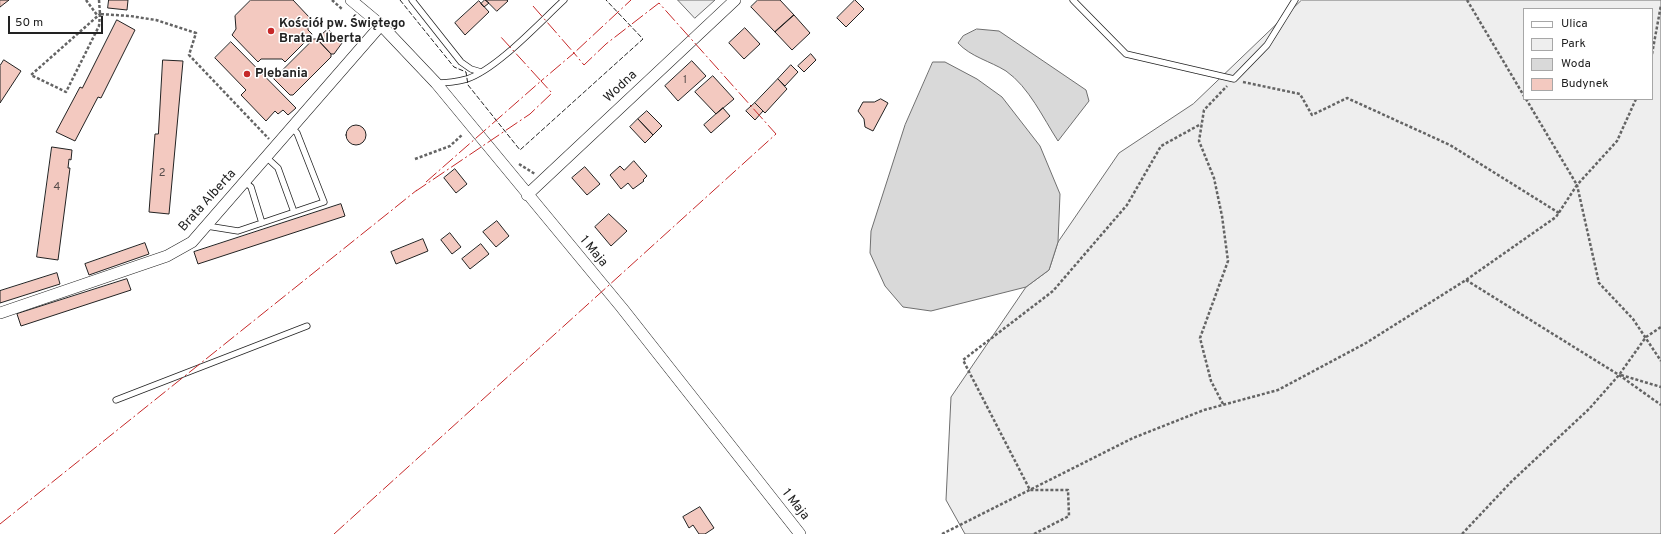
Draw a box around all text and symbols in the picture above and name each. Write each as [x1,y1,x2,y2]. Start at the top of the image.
scale bar [10,8,105,34]
legend [1523,8,1653,100]
text: 50 m [15,15,43,31]
place label: Kościół pw. Świętego Brata Alberta [279,16,405,47]
text: Ulica [1561,16,1588,32]
marker: Kościół pw. Świętego Brata Alberta [266,26,276,36]
text: Park [1561,36,1586,52]
text: Woda [1561,56,1591,72]
place label: Plebania [255,66,308,82]
street label: Wodna [601,68,641,106]
marker: Plebania [242,69,252,79]
house number: 1 [683,74,687,88]
text: Budynek [1561,76,1609,92]
house number: 2 [159,167,165,181]
street label: Brata Alberta [176,167,240,235]
house number: 4 [54,181,60,195]
street label: 1 Maja [576,233,610,271]
street label: 1 Maja [778,486,812,524]

